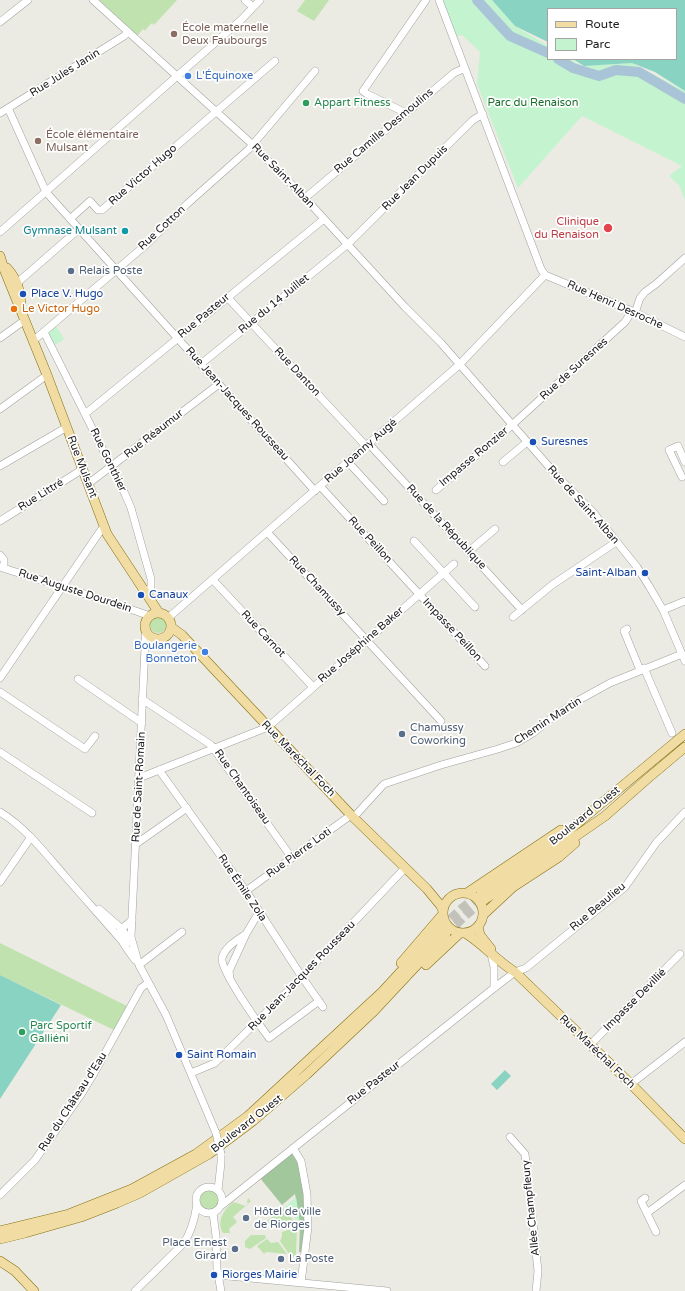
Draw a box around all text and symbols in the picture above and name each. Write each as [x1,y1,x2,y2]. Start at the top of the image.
legend [547,8,677,60]
text: Route [585,17,619,31]
place label: École maternelle Deux Faubourgs [182,21,269,47]
marker: École maternelle Deux Faubourgs [169,29,179,39]
text: Parc [585,37,610,51]
street label: Rue Jules Janin [28,46,102,100]
place label: L'Équinoxe [196,69,253,83]
marker: L'Équinoxe [183,71,193,81]
street label: Rue Camille Desmoulins [332,86,436,176]
place label: Appart Fitness [314,96,390,110]
park label: Parc du Renaison [488,96,578,110]
marker: Appart Fitness [301,98,311,108]
place label: École élémentaire Mulsant [46,128,139,154]
marker: École élémentaire Mulsant [33,136,43,146]
street label: Rue Saint-Alban [249,141,317,211]
street label: Rue Victor Hugo [106,142,180,208]
street label: Rue Jean Dupuis [379,142,451,214]
street label: Rue Cotton [136,203,188,253]
place label: Clinique du Renaison [534,215,599,241]
marker: Clinique du Renaison [602,222,614,234]
place label: Gymnase Mulsant [23,224,117,238]
marker: Gymnase Mulsant [120,226,130,236]
place label: Relais Poste [79,264,142,278]
marker: Relais Poste [66,266,76,276]
street label: Rue du 14 Juillet [236,271,312,337]
street label: Rue Henri Desroche [565,278,665,332]
place label: Place V. Hugo [31,287,103,301]
marker: Place V. Hugo [18,289,28,299]
street label: Rue Pasteur [175,291,233,341]
place label: Le Victor Hugo [22,302,100,316]
marker: Le Victor Hugo [9,304,19,314]
street label: Rue de Suresnes [537,335,611,403]
street label: Rue Jean-Jacques Rousseau [182,344,292,464]
street label: Rue Danton [271,345,323,399]
street label: Rue Réaumur [122,407,186,461]
street label: Rue Joanny Augé [322,416,400,486]
street label: Impasse Ronzier [437,424,511,490]
street label: Rue Gonthier [87,426,129,494]
street label: Rue Mulsant [64,434,100,500]
place label: Suresnes [541,435,588,449]
marker: Suresnes [528,437,538,447]
street label: Rue de Saint-Alban [544,463,622,547]
street label: Rue Littré [16,476,66,514]
street label: Rue de la République [403,482,489,572]
street label: Rue Peillon [345,514,395,566]
street label: Rue Chamussy [286,553,348,619]
street label: Rue Auguste Dourdein [17,566,133,616]
place label: Saint-Alban [575,566,637,580]
marker: Saint-Alban [640,568,650,578]
place label: Canaux [149,588,188,602]
marker: Canaux [136,590,146,600]
street label: Impasse Peillon [420,596,484,664]
street label: Rue Joséphine Baker [315,604,407,686]
street label: Rue Carnot [238,608,288,660]
place label: Boulangerie Bonneton [134,639,197,665]
marker: Boulangerie Bonneton [200,647,210,657]
street label: Chemin Martin [512,694,584,748]
street label: Rue Maréchal Foch [258,718,338,800]
place label: Chamussy Coworking [410,721,466,747]
marker: Chamussy Coworking [397,729,407,739]
street label: Rue de Saint-Romain [130,731,148,843]
street label: Rue Chantoiseau [211,747,273,827]
street label: Boulevard Ouest [547,784,623,848]
street label: Rue Pierre Loti [264,825,334,881]
street label: Rue Émile Zola [215,852,269,924]
street label: Rue Beaulieu [567,880,629,934]
street label: Rue Jean-Jacques Rousseau [246,918,358,1034]
street label: Impasse Devillié [601,966,669,1034]
street label: Rue Maréchal Foch [556,1012,638,1092]
place label: Parc Sportif Galliéni [30,1019,92,1045]
marker: Parc Sportif Galliéni [17,1027,27,1037]
place label: Saint Romain [187,1048,257,1062]
street label: Rue du Château d'Eau [36,1050,110,1154]
marker: Saint Romain [174,1050,184,1060]
street label: Rue Pasteur [345,1058,403,1108]
street label: Boulevard Ouest [209,1092,285,1156]
street label: Allée Champfleury [519,1159,543,1257]
place label: Hôtel de ville de Riorges [254,1205,321,1231]
marker: Hôtel de ville de Riorges [241,1213,251,1223]
place label: Place Ernest Girard [162,1236,227,1262]
marker: Place Ernest Girard [230,1244,240,1254]
place label: La Poste [289,1252,334,1266]
marker: La Poste [276,1254,286,1264]
place label: Riorges Mairie [222,1268,297,1282]
marker: Riorges Mairie [209,1270,219,1280]

